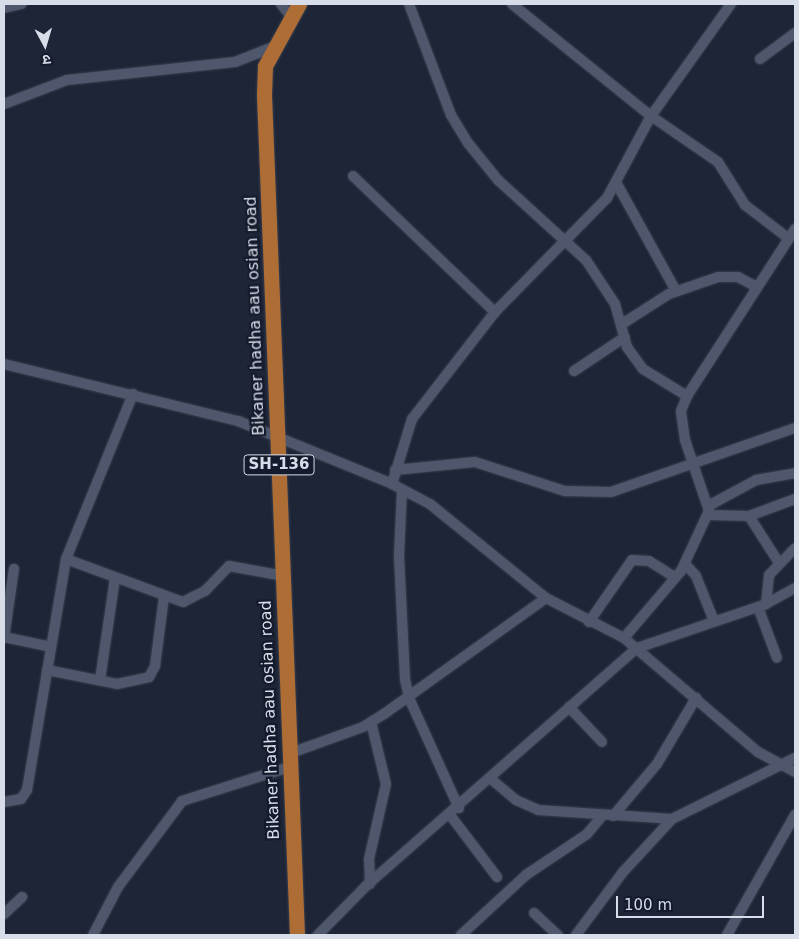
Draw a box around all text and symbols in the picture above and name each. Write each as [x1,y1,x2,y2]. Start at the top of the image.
north arrow [20,20,70,70]
text: उ [42,52,51,68]
street label: Bikaner hadha aau osian road [241,196,269,436]
road number: SH-136 [243,452,315,478]
street label: Bikaner hadha aau osian road [256,600,284,840]
scale bar [619,886,766,918]
text: 100 m [624,896,672,914]

